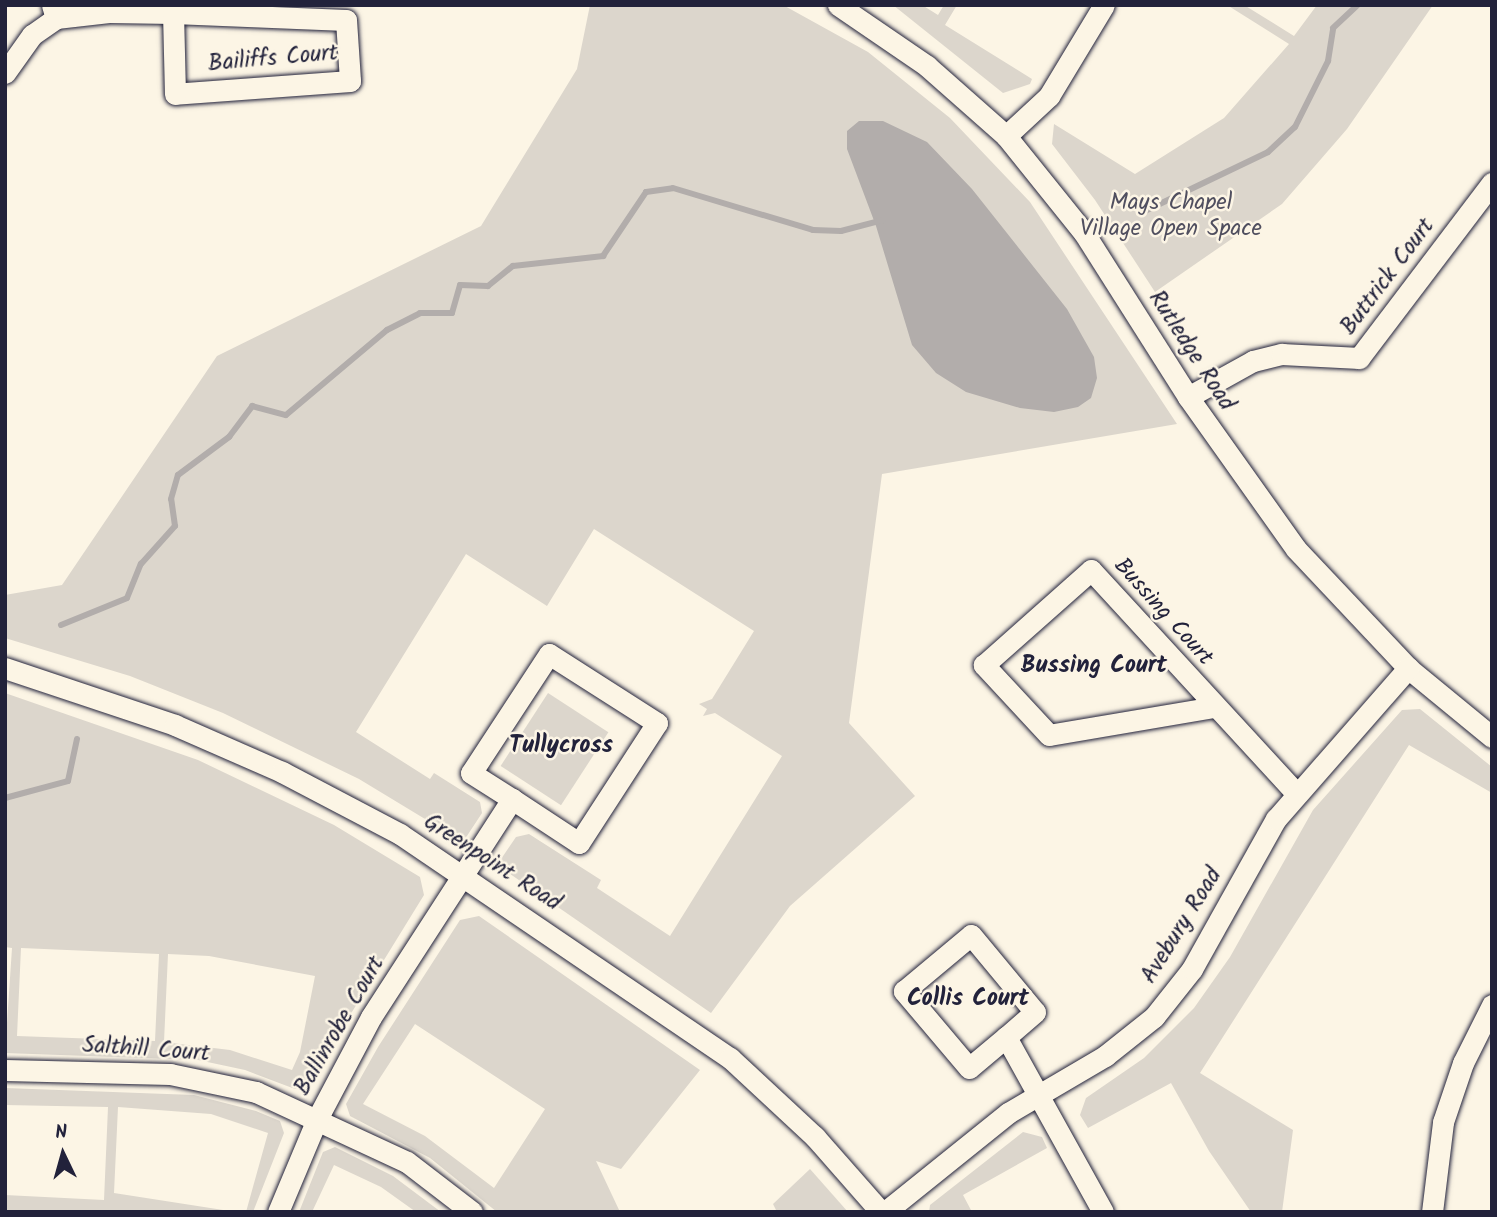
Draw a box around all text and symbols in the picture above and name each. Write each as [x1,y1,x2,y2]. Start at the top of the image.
street label: Bailiffs Court [207,40,339,78]
park label: Mays Chapel Village Open Space [1080,189,1262,243]
street label: Buttrick Court [1335,213,1441,341]
street label: Rutledge Road [1142,286,1240,416]
street label: Bussing Court [1108,553,1218,671]
district label: Bussing Court [1021,652,1167,680]
district label: Tullycross [509,732,613,760]
street label: Greenpoint Road [418,808,566,918]
street label: Avebury Road [1136,863,1228,989]
street label: Ballinrobe Court [289,952,391,1100]
district label: Collis Court [907,985,1029,1013]
street label: Salthill Court [81,1032,211,1068]
text: N [54,1118,68,1149]
north arrow [28,1119,98,1189]

